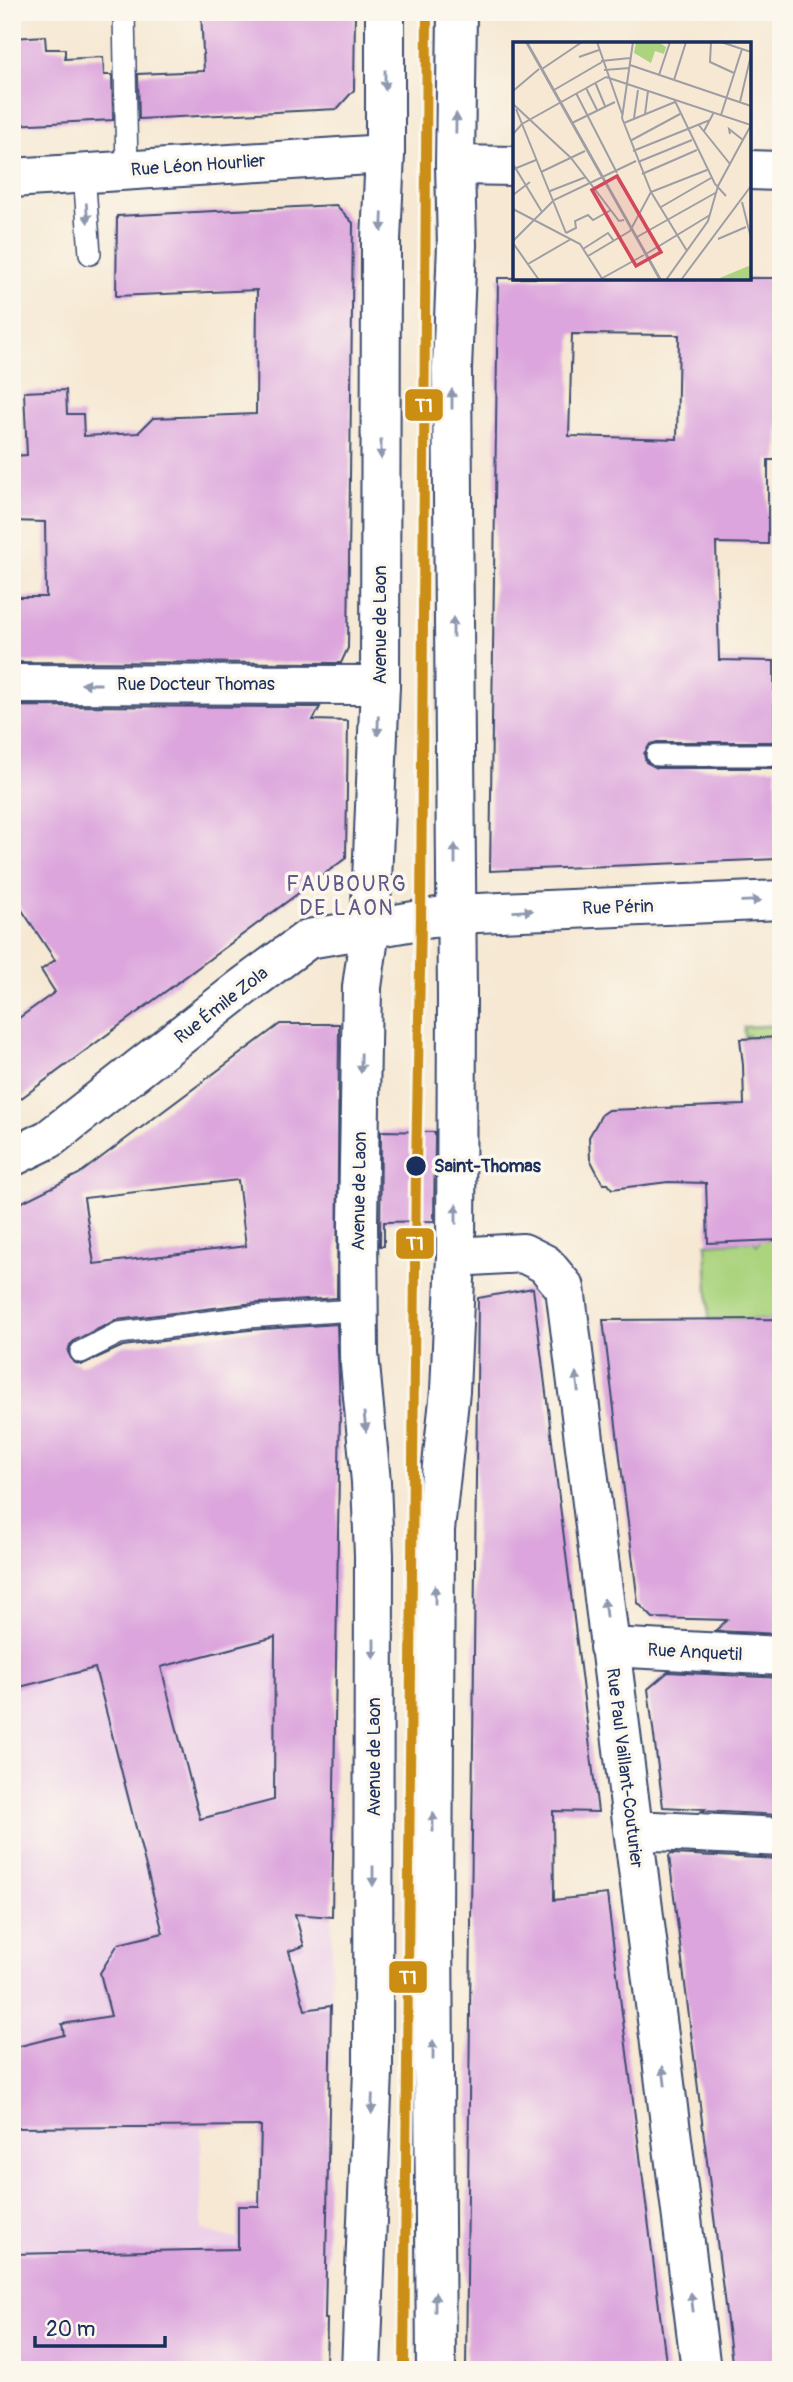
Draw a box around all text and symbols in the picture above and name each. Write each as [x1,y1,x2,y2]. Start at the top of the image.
inset map [513,42,751,280]
one-way arrow [379,70,391,92]
one-way arrow [450,112,461,134]
street label: Rue Léon Hourlier [130,149,267,182]
one-way arrow [81,203,92,225]
one-way arrow [376,211,388,233]
line badge: T1 [404,388,444,422]
one-way arrow [446,388,458,410]
text: T1 [414,394,433,418]
one-way arrow [375,439,387,461]
street label: Avenue de Laon [369,565,392,685]
one-way arrow [447,615,459,637]
street label: Rue Docteur Thomas [117,673,275,696]
one-way arrow [80,678,102,690]
one-way arrow [373,715,384,737]
one-way arrow [449,843,461,865]
district label: FAUBOURG DE LAON [286,871,408,922]
street label: Rue Périn [582,895,654,920]
one-way arrow [740,895,762,906]
one-way arrow [513,905,535,916]
street label: Rue Émile Zola [170,962,273,1049]
one-way arrow [355,1052,367,1074]
street label: Avenue de Laon [347,1131,372,1251]
marker: Saint-Thomas [404,1154,428,1178]
place label: Saint-Thomas [434,1155,542,1178]
one-way arrow [450,1203,462,1225]
line badge: T1 [395,1227,435,1260]
text: T1 [405,1232,424,1256]
one-way arrow [571,1371,582,1393]
one-way arrow [359,1411,370,1433]
one-way arrow [429,1583,441,1605]
one-way arrow [599,1596,610,1618]
one-way arrow [368,1638,380,1660]
street label: Rue Anquetil [647,1639,743,1666]
street label: Rue Paul Vaillant-Couturier [601,1667,648,1870]
street label: Avenue de Laon [363,1697,386,1817]
one-way arrow [427,1811,439,1833]
one-way arrow [367,1866,379,1888]
line badge: T1 [388,1960,428,1994]
text: T1 [398,1966,417,1990]
one-way arrow [428,2038,439,2060]
one-way arrow [658,2065,669,2087]
one-way arrow [366,2093,377,2115]
one-way arrow [429,2290,441,2312]
one-way arrow [687,2291,698,2313]
scale bar [35,2305,164,2349]
text: 20 m [46,2316,95,2343]

